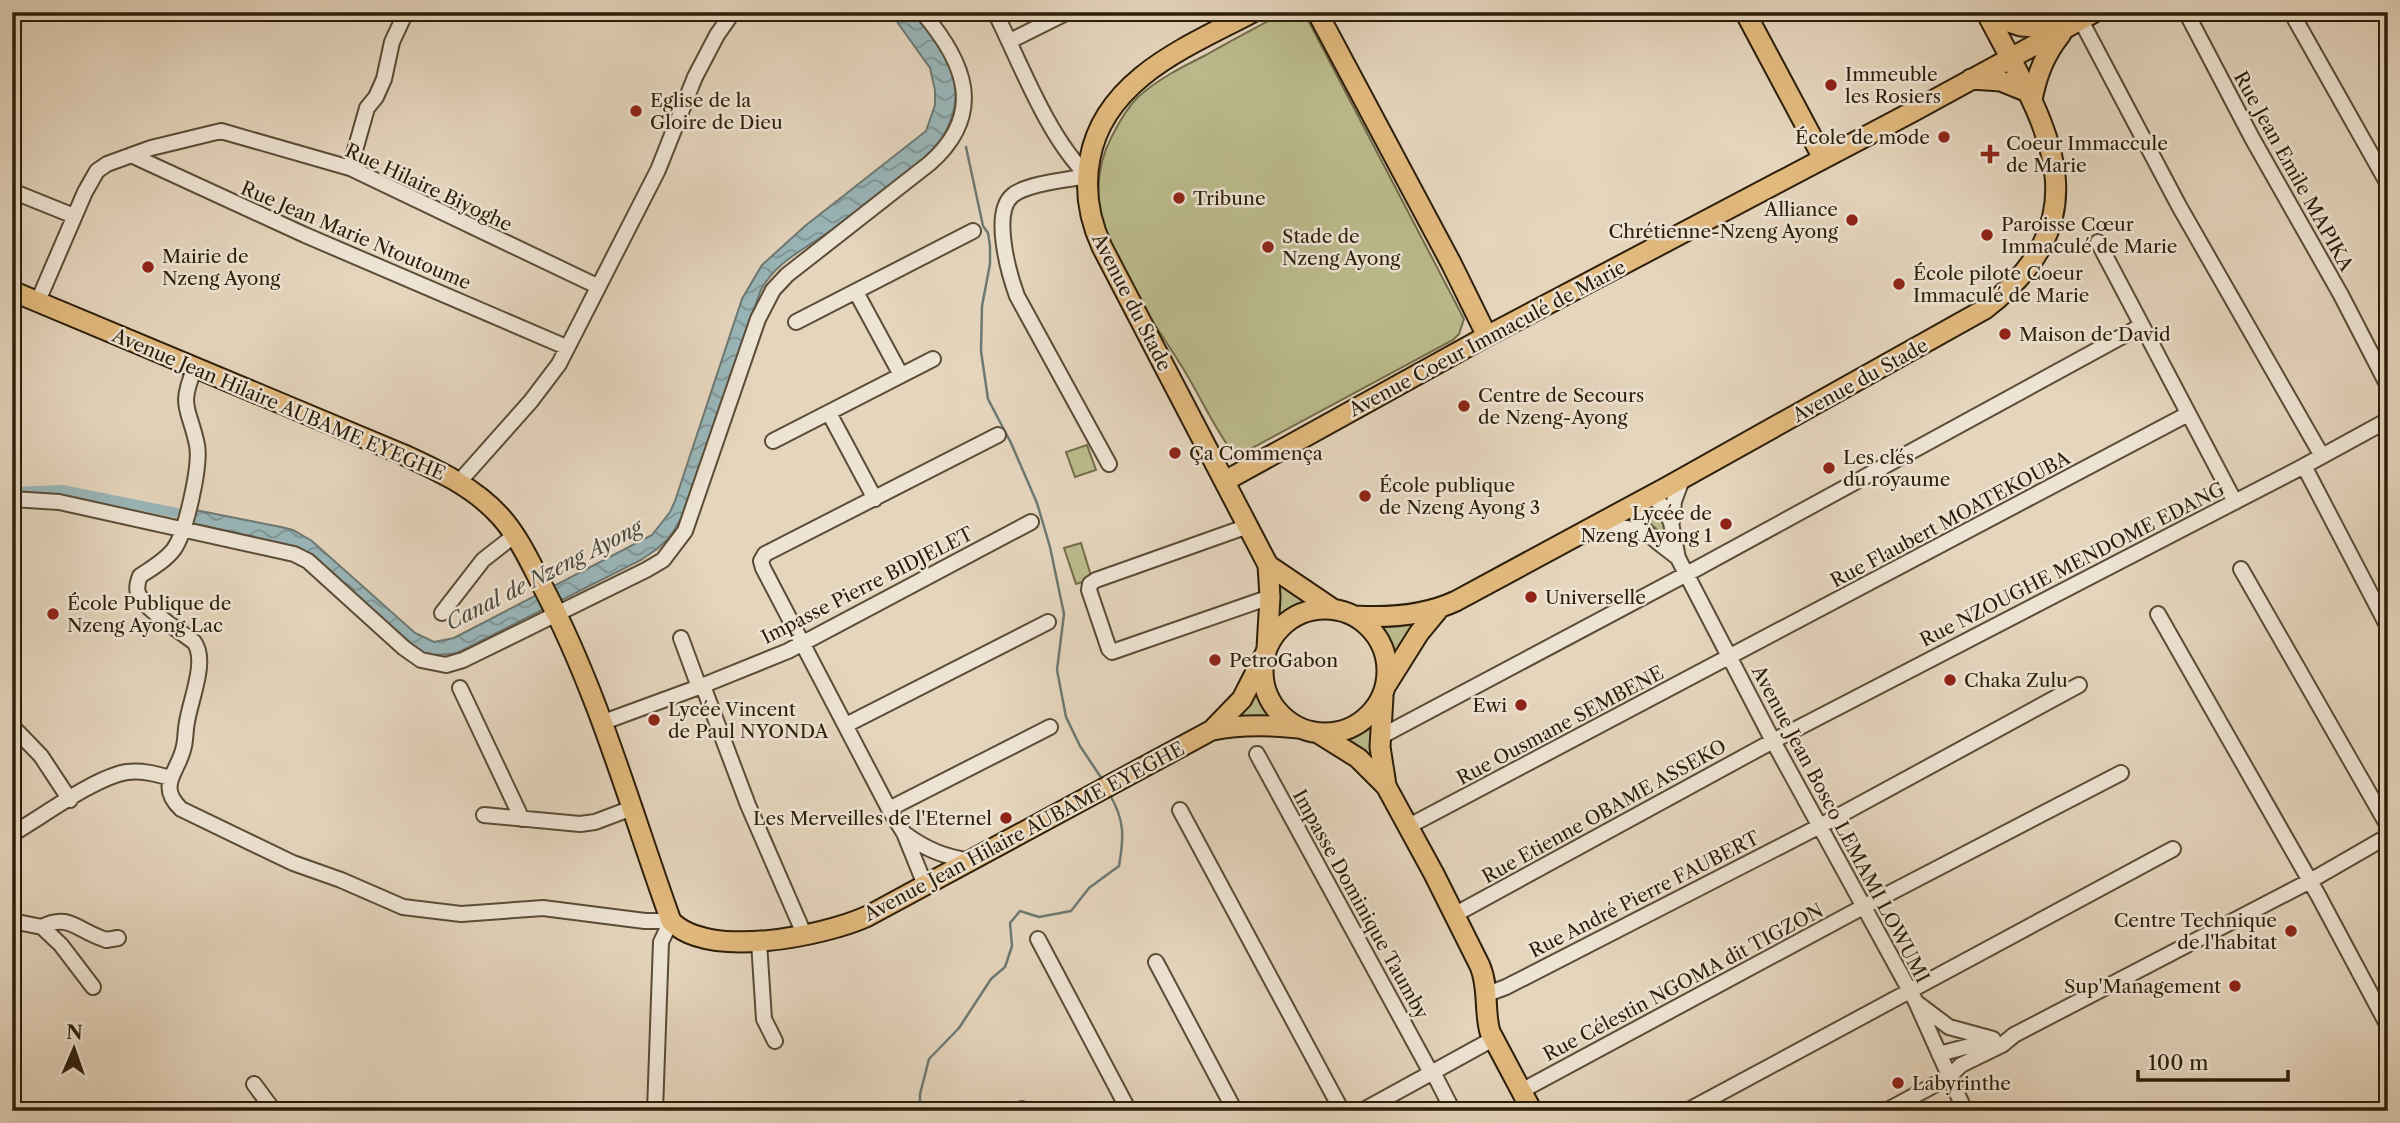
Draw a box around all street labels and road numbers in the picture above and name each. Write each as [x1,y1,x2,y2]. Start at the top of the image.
street label: Rue Jean Emile MAPIKA [2229,67,2359,276]
street label: Rue Hilaire Biyoghe [342,139,516,236]
street label: Rue Jean Marie Ntoutoume [237,176,474,294]
street label: Avenue du Stade [1087,229,1176,375]
street label: Avenue Coeur Immaculé de Marie [1344,255,1630,422]
street label: Avenue Jean Hilaire AUBAME EYEGHE [108,323,449,485]
street label: Avenue du Stade [1788,334,1932,428]
street label: Rue Flaubert MOATEKOUBA [1827,446,2075,593]
street label: Rue NZOUGHE MENDOME EDANG [1916,477,2228,652]
street label: Impasse Pierre BIDJELET [757,522,978,649]
street label: Rue Ousmane SEMBENE [1453,661,1668,790]
street label: Avenue Jean Bosco LEMAMI LOWUMI [1746,661,1934,987]
street label: Rue Etienne OBAME ASSEKO [1478,735,1730,888]
street label: Avenue Jean Hilaire AUBAME EYEGHE [859,737,1188,926]
street label: Impasse Dominique Taumby [1288,785,1434,1023]
street label: Rue André Pierre FAUBERT [1525,826,1764,963]
street label: Rue Célestin NGOMA dit TIGZON [1539,899,1827,1066]

